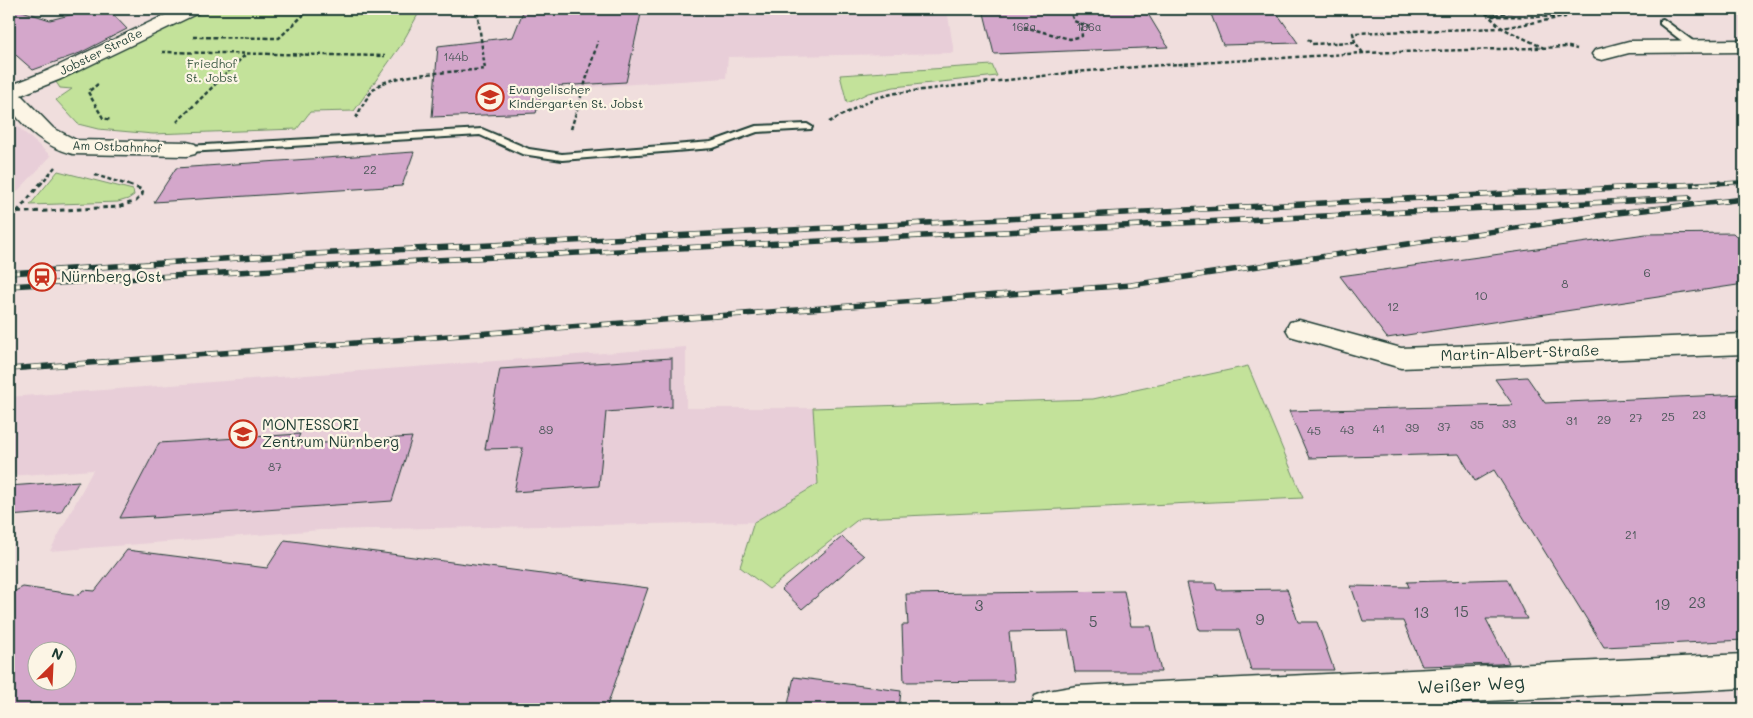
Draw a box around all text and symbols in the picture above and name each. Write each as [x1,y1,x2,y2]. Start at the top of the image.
house number: 162a [1012,19,1036,34]
house number: 166a [1076,19,1102,34]
street label: Jobster Straße [56,24,145,78]
house number: 144b [444,49,468,64]
park label: Friedhof St. Jobst [186,55,238,85]
place label: Evangelischer Kindergarten St. Jobst [509,81,643,111]
school or university icon: Evangelischer Kindergarten St. Jobst [475,82,505,112]
street label: Am Ostbahnhof [72,136,162,156]
house number: 22 [363,161,377,177]
station icon: Nürnberg Ost [27,262,57,292]
house number: 6 [1643,264,1651,280]
place label: Nürnberg Ost [61,266,162,286]
house number: 8 [1561,275,1569,291]
house number: 10 [1475,287,1488,303]
house number: 12 [1387,298,1399,314]
street label: Martin-Albert-Straße [1440,339,1600,365]
house number: 23 [1692,406,1706,422]
house number: 25 [1661,408,1675,424]
house number: 27 [1629,409,1643,425]
house number: 29 [1597,411,1611,427]
house number: 31 [1566,412,1578,428]
place label: MONTESSORI Zentrum Nürnberg [262,414,399,451]
house number: 33 [1502,415,1516,431]
house number: 35 [1470,416,1484,432]
house number: 37 [1437,418,1451,434]
school or university icon: MONTESSORI Zentrum Nürnberg [228,419,258,449]
house number: 39 [1405,419,1419,435]
house number: 41 [1373,420,1385,436]
house number: 89 [539,421,553,437]
house number: 43 [1340,421,1354,437]
house number: 45 [1307,422,1321,438]
house number: 87 [268,458,282,474]
house number: 21 [1625,526,1637,542]
house number: 23 [1688,592,1706,612]
house number: 19 [1654,594,1670,614]
house number: 3 [975,595,984,615]
house number: 15 [1453,601,1469,621]
house number: 13 [1413,602,1429,622]
house number: 9 [1256,609,1265,629]
house number: 5 [1089,611,1097,631]
north arrow [28,640,78,690]
text: N [49,643,66,665]
street label: Weißer Weg [1417,669,1525,699]

